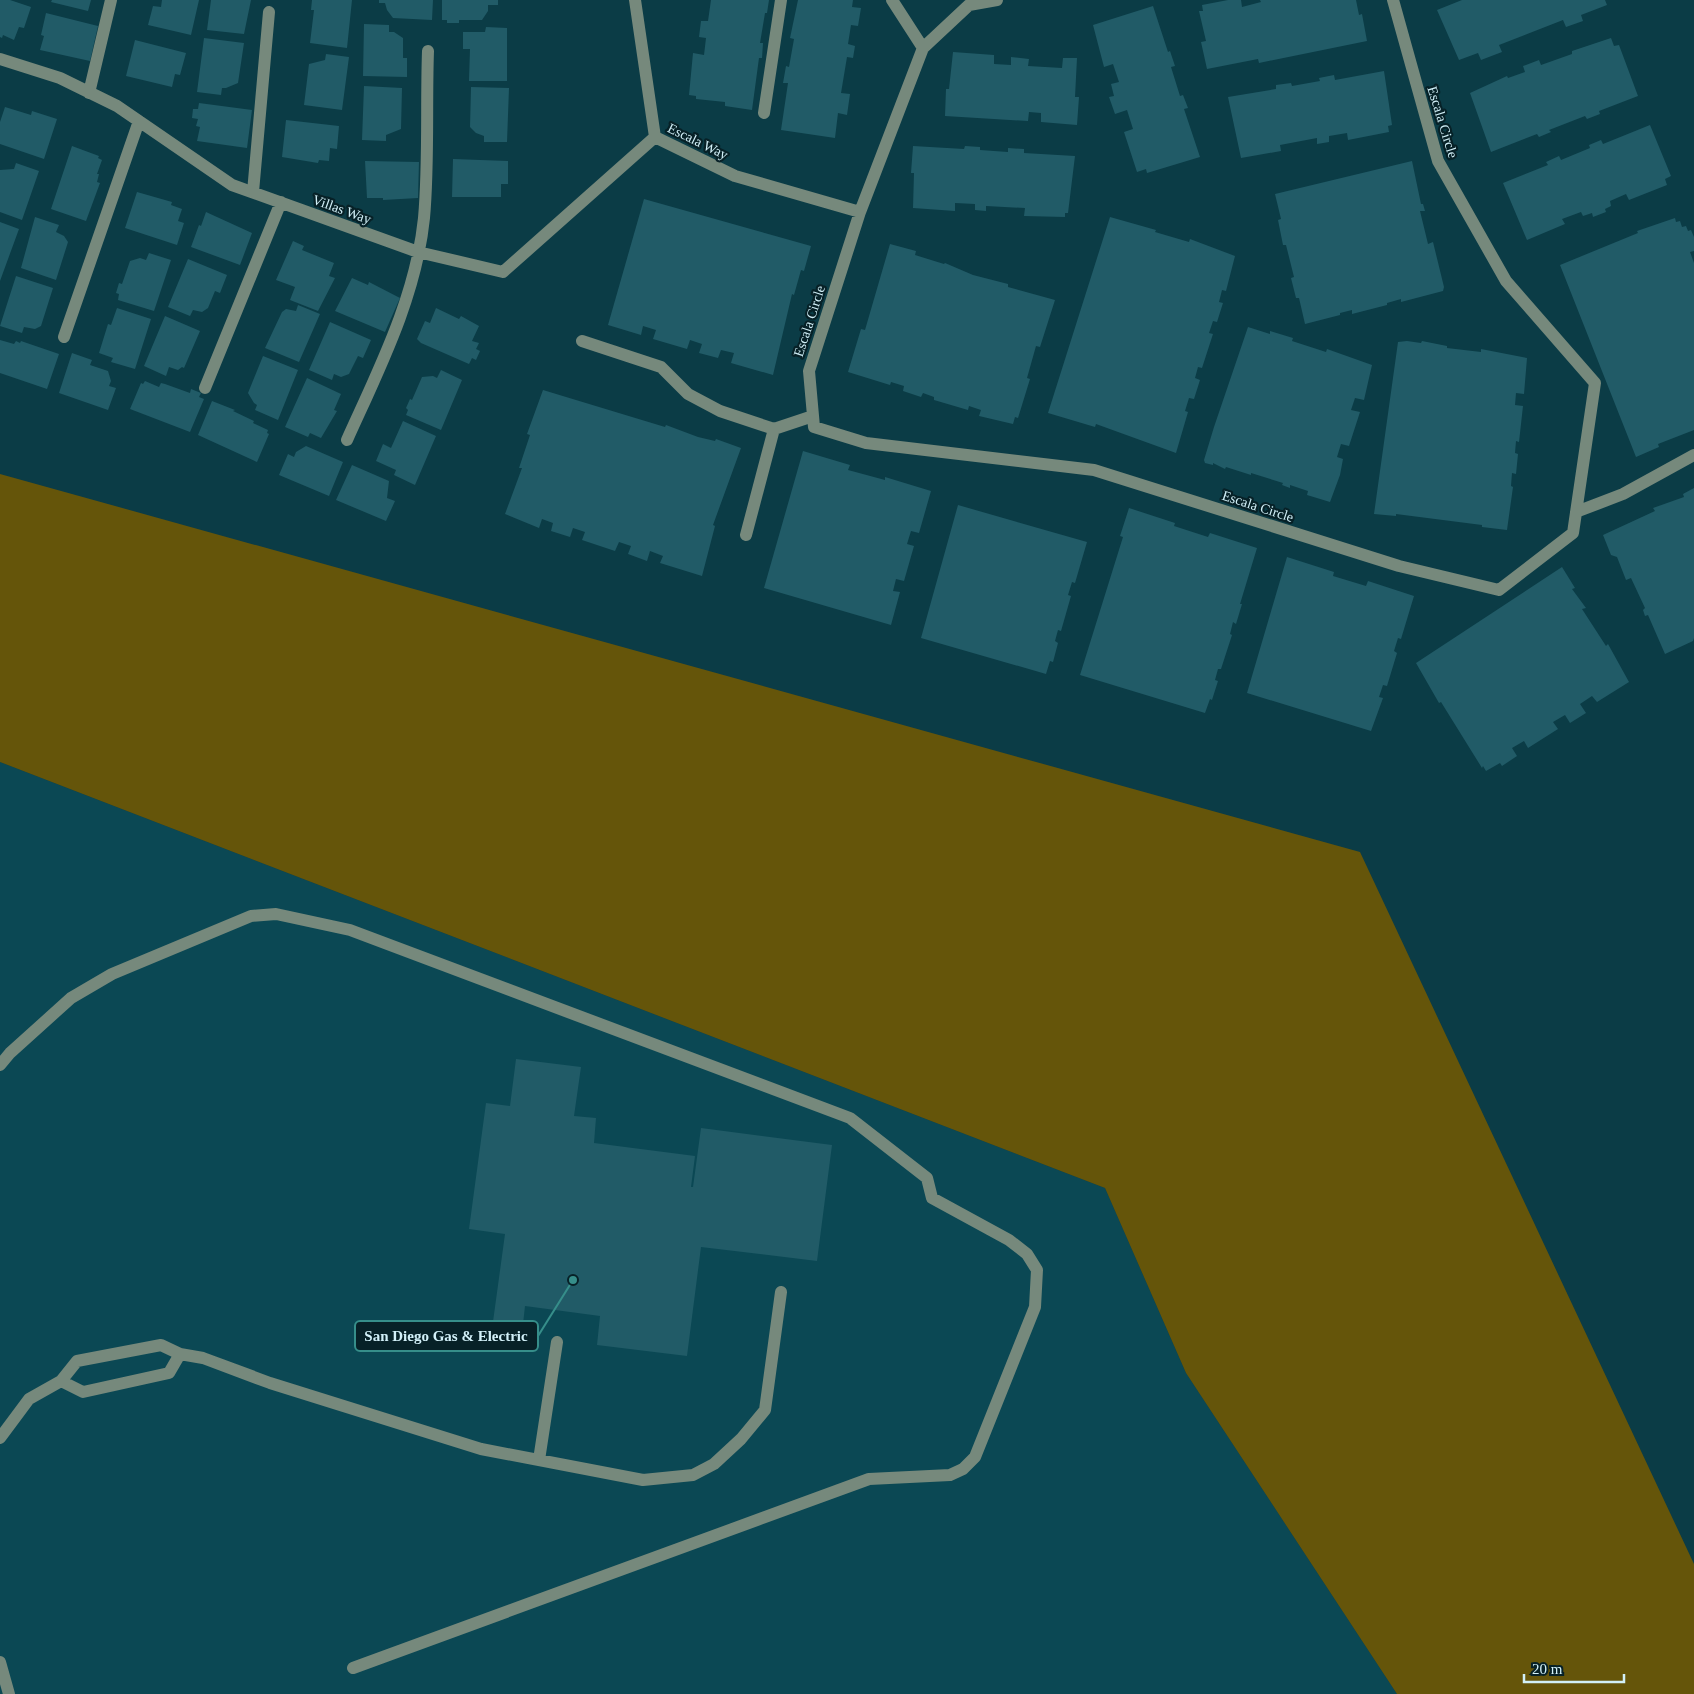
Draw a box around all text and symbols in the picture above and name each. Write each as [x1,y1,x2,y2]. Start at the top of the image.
street label: Escala Circle [1424,84,1461,160]
street label: Escala Way [665,120,730,162]
street label: Villas Way [311,192,373,227]
street label: Escala Circle [791,284,828,359]
street label: Escala Circle [1220,488,1295,525]
callout: San Diego Gas & Electric [355,1321,538,1351]
text: San Diego Gas & Electric [364,1328,528,1344]
scale bar [1524,1652,1624,1684]
text: 20 m [1532,1661,1563,1677]

